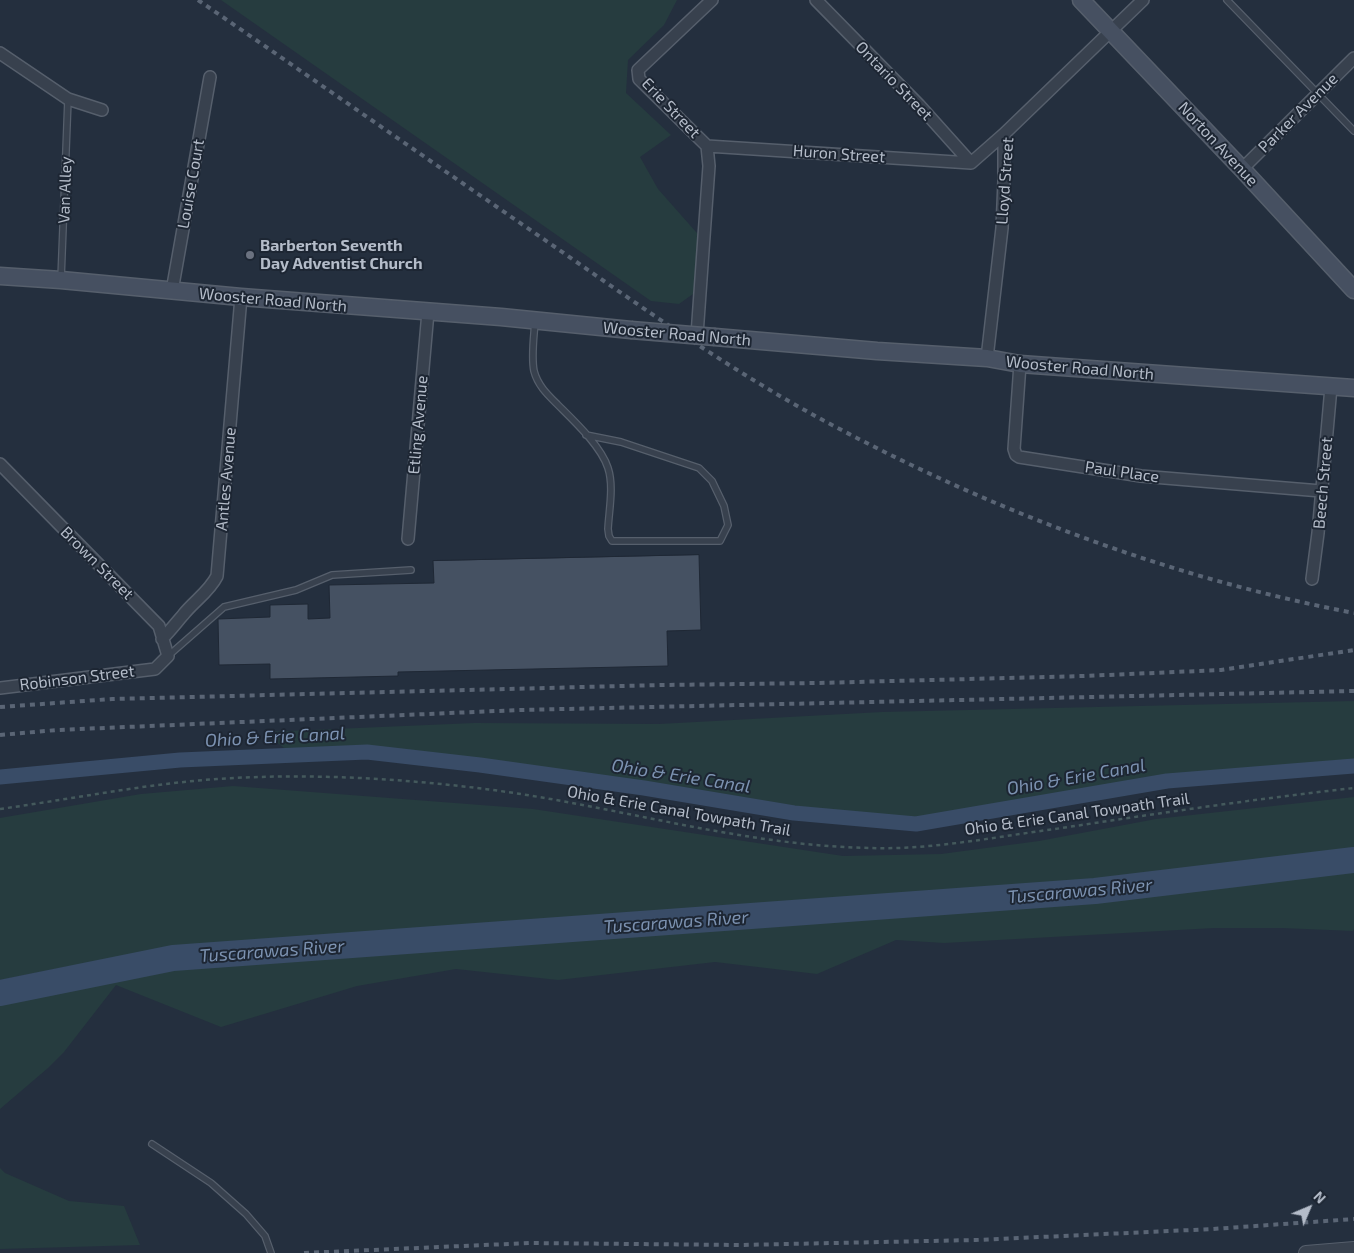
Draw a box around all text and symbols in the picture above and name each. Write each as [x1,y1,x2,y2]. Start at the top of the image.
street label: Ontario Street [852,38,936,124]
street label: Parker Avenue [1254,69,1342,157]
street label: Erie Street [638,74,704,142]
street label: Norton Avenue [1174,98,1262,190]
street label: Lloyd Street [992,137,1018,225]
street label: Louise Court [174,138,208,230]
street label: Huron Street [792,141,886,167]
street label: Van Alley [54,156,76,224]
place label: Barberton Seventh Day Adventist Church [260,236,423,274]
marker: Barberton Seventh Day Adventist Church [244,249,256,261]
street label: Wooster Road North [198,284,348,316]
street label: Wooster Road North [602,318,752,350]
street label: Wooster Road North [1005,352,1155,384]
street label: Etling Avenue [404,375,432,475]
street label: Antles Avenue [212,426,240,532]
street label: Beech Street [1309,436,1337,530]
street label: Paul Place [1084,457,1160,487]
street label: Brown Street [56,522,138,604]
street label: Robinson Street [18,661,136,695]
water label: Ohio & Erie Canal [204,723,346,751]
water label: Ohio & Erie Canal [610,754,752,798]
water label: Ohio & Erie Canal [1005,754,1147,800]
street label: Ohio & Erie Canal Towpath Trail [566,782,792,840]
street label: Ohio & Erie Canal Towpath Trail [963,789,1191,839]
water label: Tuscarawas River [1007,874,1153,908]
water label: Tuscarawas River [603,906,749,938]
water label: Tuscarawas River [199,935,345,967]
north arrow [1284,1183,1334,1233]
text: N [1310,1187,1330,1207]

